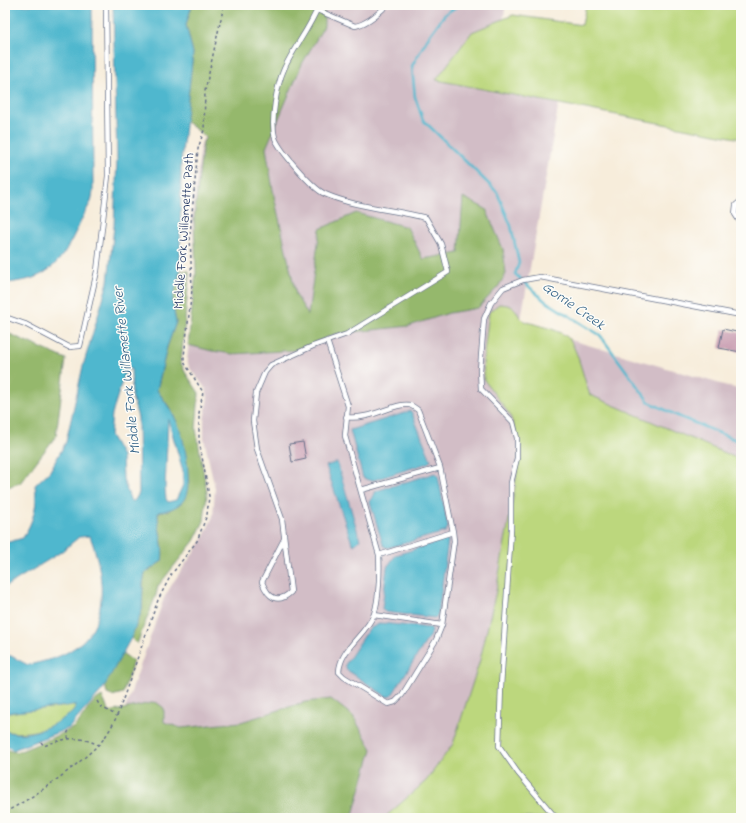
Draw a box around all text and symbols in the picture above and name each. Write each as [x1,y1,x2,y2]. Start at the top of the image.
street label: Middle Fork Willamette Path [169,152,200,310]
water label: Gorrie Creek [537,276,611,336]
water label: Middle Fork Willamette River [107,284,147,456]

